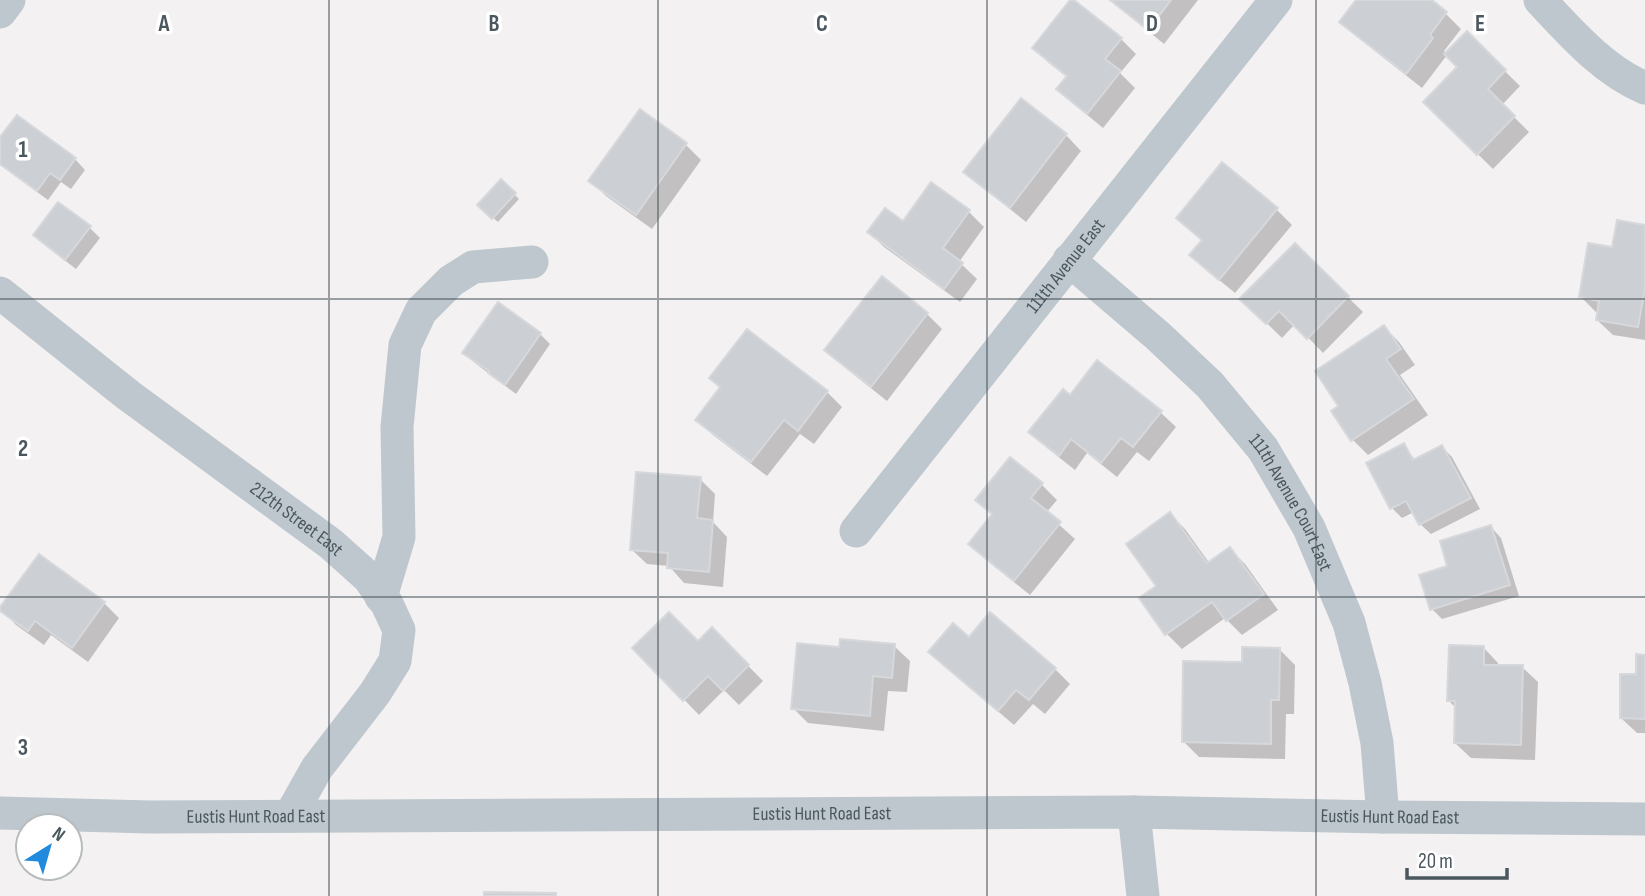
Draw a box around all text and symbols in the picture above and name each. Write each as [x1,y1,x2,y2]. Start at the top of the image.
text: A [158,10,171,38]
text: B [489,10,500,38]
text: C [816,10,828,38]
text: D [1146,10,1158,38]
text: E [1475,10,1485,38]
text: 1 [18,136,28,164]
street label: 111th Avenue East [1021,214,1110,318]
street label: 111th Avenue Court East [1244,429,1337,575]
text: 2 [18,435,28,463]
street label: 212th Street East [246,477,348,561]
text: 3 [18,734,28,762]
street label: Eustis Hunt Road East [753,802,892,825]
street label: Eustis Hunt Road East [1320,804,1460,829]
street label: Eustis Hunt Road East [187,805,326,828]
north arrow [14,812,84,882]
text: N [47,822,69,847]
scale bar [1407,836,1507,880]
text: 20 m [1418,849,1453,874]

